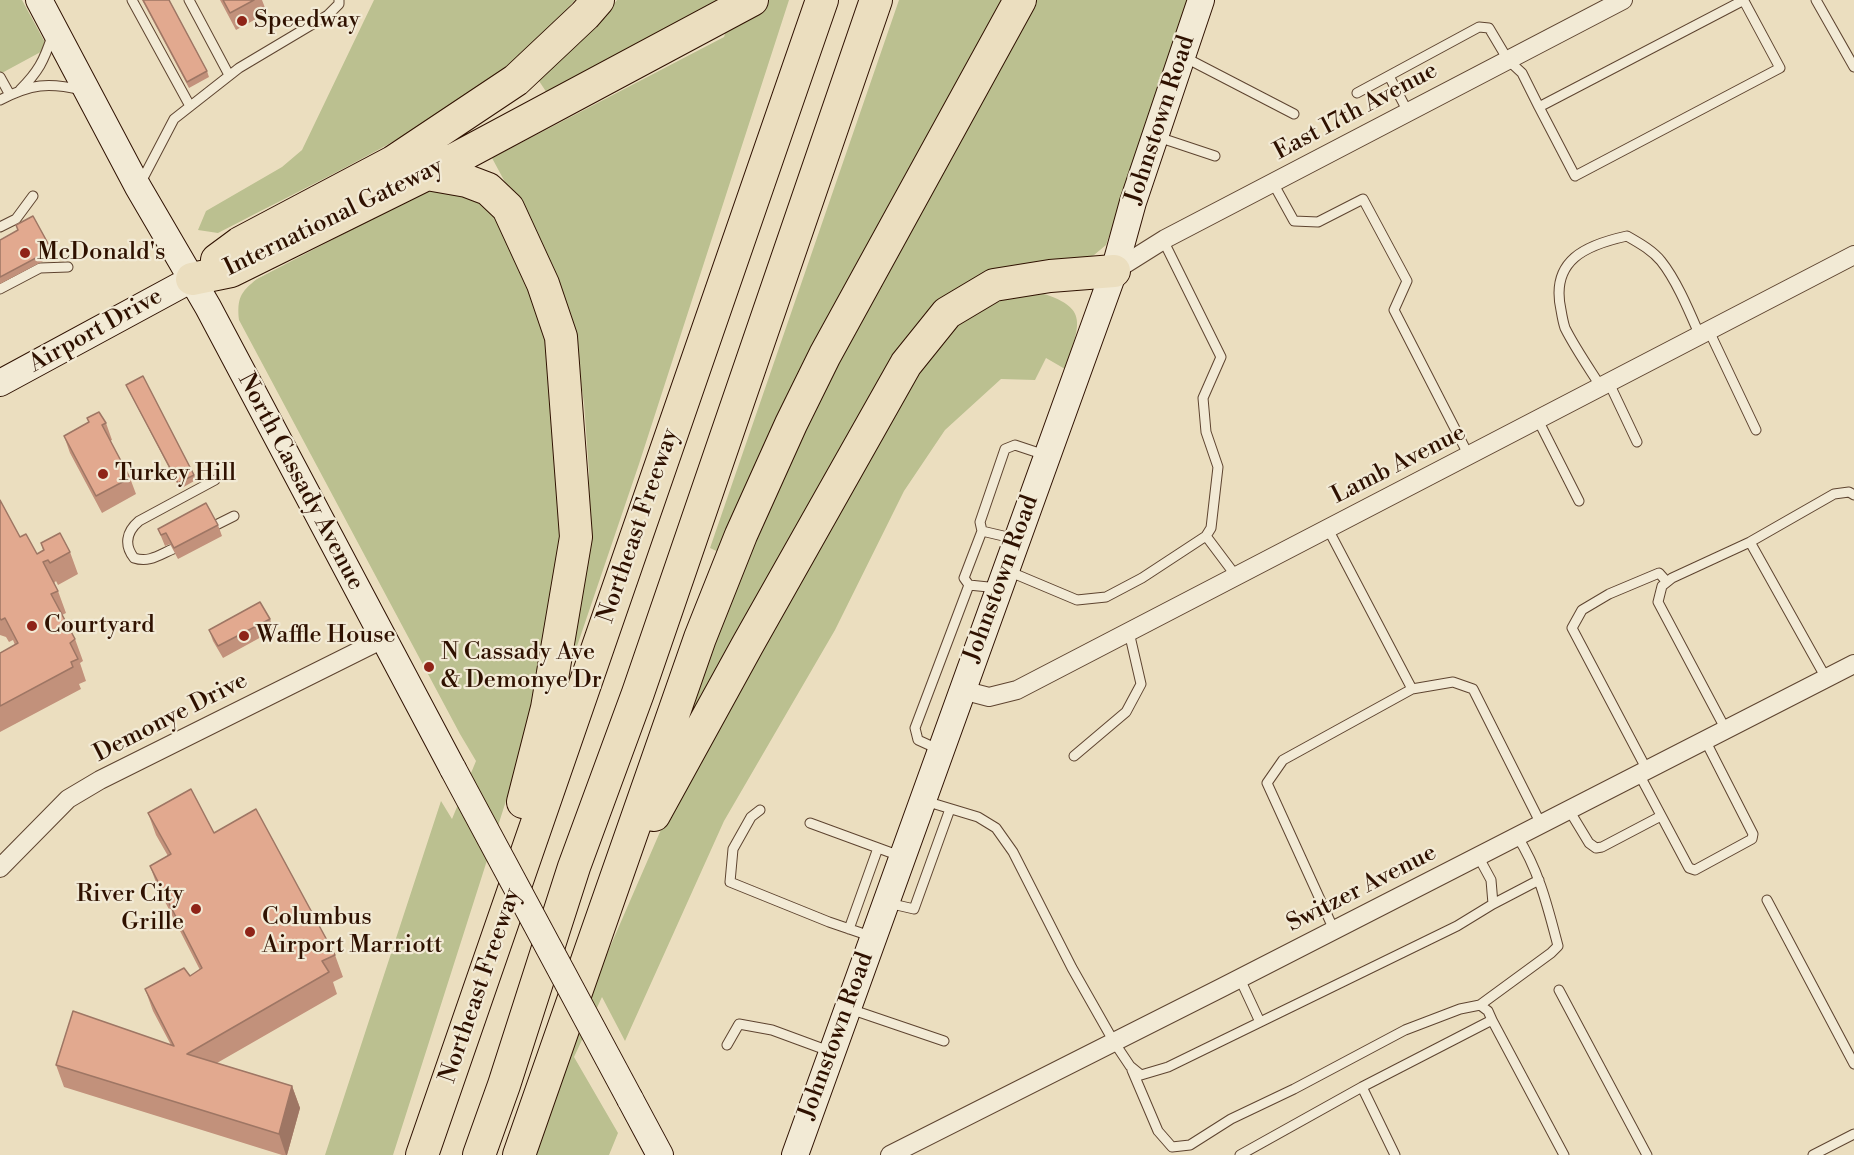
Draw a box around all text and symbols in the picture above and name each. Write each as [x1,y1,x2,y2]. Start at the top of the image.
place label: Speedway [254,7,360,35]
marker: Speedway [235,14,249,28]
street label: Johnstown Road [1120,32,1202,208]
street label: East 17th Avenue [1269,57,1443,167]
street label: International Gateway [220,152,448,284]
place label: McDonald's [37,239,166,267]
marker: McDonald's [18,246,32,260]
street label: Airport Drive [24,282,168,380]
street label: North Cassady Avenue [231,369,369,595]
street label: Lamb Avenue [1327,419,1471,511]
street label: Northeast Freeway [592,425,686,627]
place label: Turkey Hill [115,460,236,488]
marker: Turkey Hill [96,467,110,481]
street label: Johnstown Road [958,491,1046,667]
place label: Courtyard [44,612,155,640]
marker: Courtyard [25,619,39,633]
place label: Waffle House [256,622,396,650]
marker: Waffle House [237,629,251,643]
place label: N Cassady Ave & Demonye Dr [441,639,602,695]
marker: N Cassady Ave & Demonye Dr [422,660,436,674]
street label: Demonye Drive [89,667,253,769]
street label: Switzer Avenue [1282,839,1442,939]
place label: River City Grille [76,881,184,937]
street label: Northeast Freeway [434,885,528,1087]
marker: River City Grille [189,902,203,916]
place label: Columbus Airport Marriott [262,904,443,960]
marker: Columbus Airport Marriott [243,925,257,939]
street label: Johnstown Road [793,948,881,1124]

